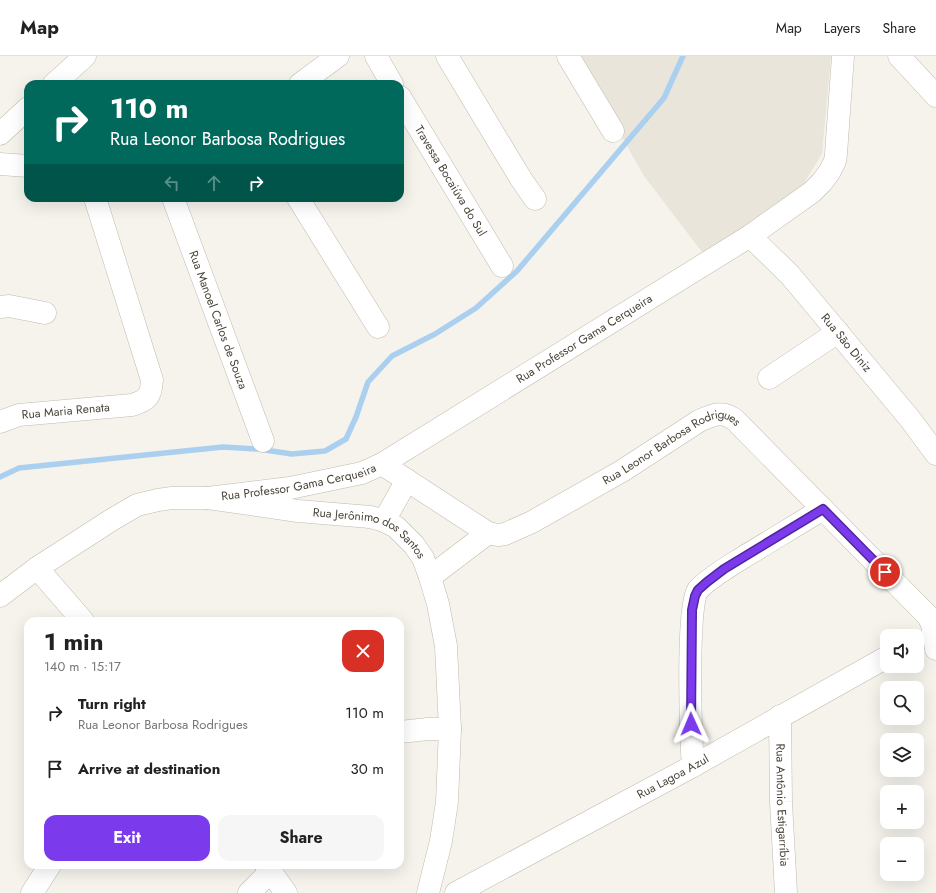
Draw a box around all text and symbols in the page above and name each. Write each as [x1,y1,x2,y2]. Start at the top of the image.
text: Map [20,14,59,41]
text: Map [776,18,802,38]
text: Layers [824,18,860,38]
text: Share [882,18,916,38]
text: 110 m [110,88,188,129]
icon: right [44,96,96,148]
street label: Travessa Bocaiúva do Sul [410,122,491,240]
text: Rua Leonor Barbosa Rodrigues [110,126,345,152]
icon: left [161,172,183,194]
icon: ahead [203,172,225,194]
icon: right [245,172,267,194]
street label: Rua Manoel Carlos de Souza [184,248,252,392]
street label: Rua Professor Gama Cerqueira [513,289,656,388]
street label: Rua São Diniz [817,310,876,376]
street label: Rua Maria Renata [21,398,111,424]
street label: Rua Leonor Barbosa Rodrigues [599,405,745,489]
street label: Rua Professor Gama Cerqueira [220,459,379,505]
street label: Rua Jerônimo dos Santos [312,503,430,563]
pin [868,555,902,589]
icon: arrive [874,561,896,583]
text: 1 min [44,624,104,659]
map controls [880,629,924,881]
button: sound [880,629,924,673]
button: close [342,630,384,672]
text: 140 m · 15:17 [44,657,121,676]
button: search [880,681,924,725]
text: Turn right [78,693,146,715]
icon: right [44,702,66,724]
text: 110 m [345,702,384,724]
position arrow [670,703,712,745]
text: Rua Leonor Barbosa Rodrigues [78,715,248,734]
button: layers [880,733,924,777]
street label: Rua Antônio Estigarríbia [771,743,794,867]
street label: Rua Lagoa Azul [634,750,712,804]
icon: arrive [44,758,66,780]
text: Arrive at destination [78,758,220,780]
text: 30 m [351,758,384,780]
button: + [880,785,924,829]
button: Exit [44,815,210,861]
button: Share [218,815,384,861]
button: − [880,837,924,881]

